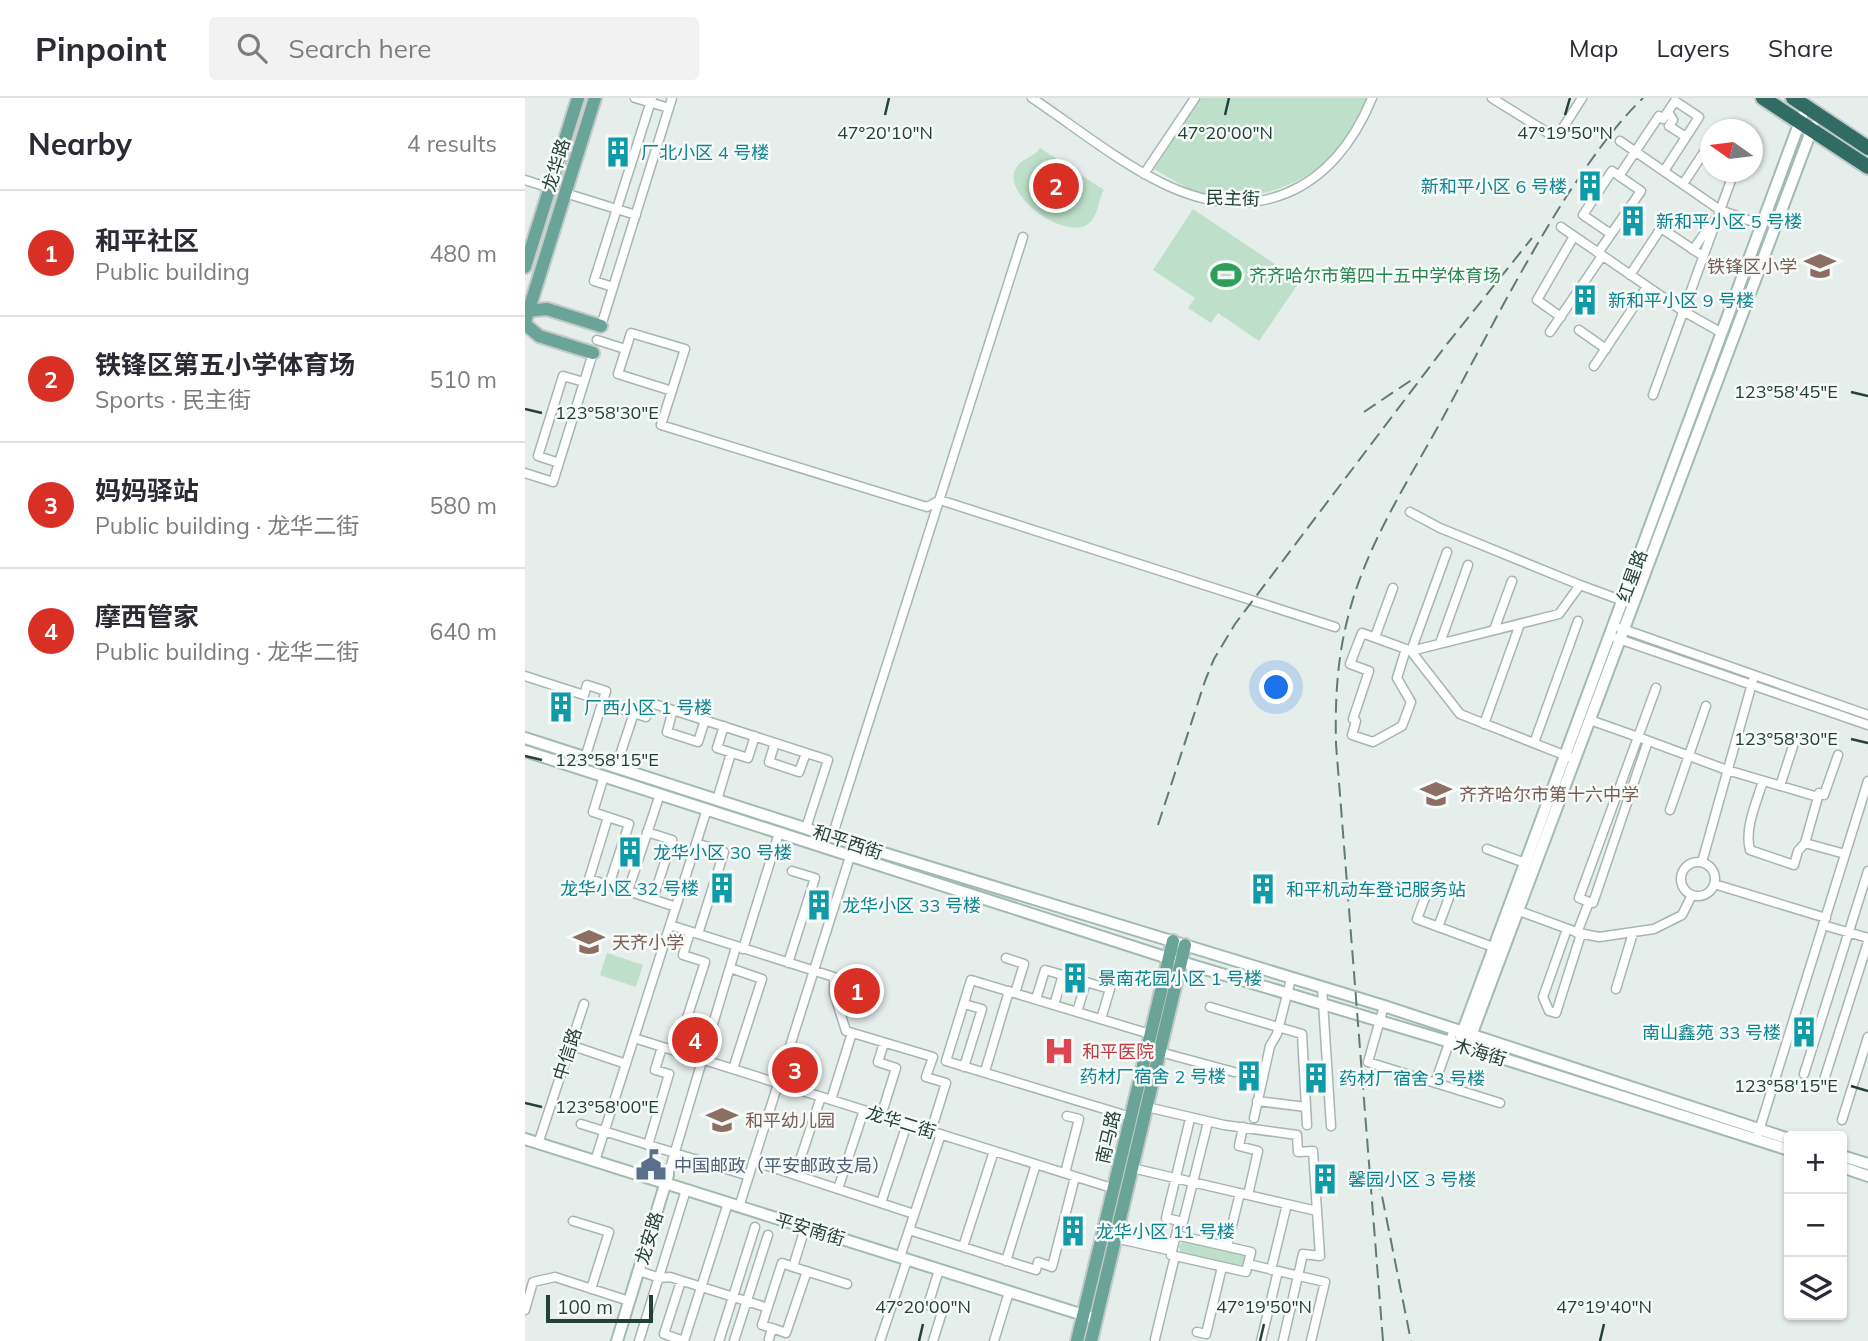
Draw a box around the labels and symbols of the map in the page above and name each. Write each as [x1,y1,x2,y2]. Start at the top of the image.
north arrow [1700,119,1763,182]
text: 47°20'10"N [837,121,933,144]
text: 47°20'00"N [1177,121,1273,144]
text: 47°19'50"N [1517,121,1613,144]
building icon: 厂北小区 4 号楼 [601,135,635,169]
street label: 龙华路 [537,136,575,194]
place label: 厂北小区 4 号楼 [641,141,769,164]
pin: 2 [1033,160,1079,212]
building icon: 新和平小区 6 号楼 [1573,169,1607,203]
place label: 新和平小区 6 号楼 [1421,175,1567,198]
street label: 民主街 [1206,186,1260,210]
building icon: 新和平小区 5 号楼 [1616,204,1650,238]
place label: 新和平小区 5 号楼 [1656,210,1802,233]
school or university icon: 铁锋区小学 [1803,249,1837,283]
place label: 铁锋区小学 [1707,255,1797,278]
sports icon: 齐齐哈尔市第四十五中学体育场 [1209,258,1243,292]
place label: 齐齐哈尔市第四十五中学体育场 [1249,264,1501,287]
building icon: 新和平小区 9 号楼 [1568,283,1602,317]
place label: 新和平小区 9 号楼 [1608,289,1754,312]
text: 123°58'45"E [1734,380,1838,403]
text: 123°58'30"E [555,401,659,424]
street label: 红星路 [1612,547,1652,605]
your location [1259,670,1293,704]
building icon: 厂西小区 1 号楼 [544,690,578,724]
place label: 厂西小区 1 号楼 [584,696,712,719]
text: 123°58'30"E [1734,727,1838,750]
text: 123°58'15"E [555,748,659,771]
school or university icon: 齐齐哈尔市第十六中学 [1419,777,1453,811]
place label: 齐齐哈尔市第十六中学 [1459,783,1639,806]
street label: 和平西街 [810,820,886,864]
building icon: 龙华小区 30 号楼 [613,835,647,869]
place label: 龙华小区 30 号楼 [653,841,792,864]
building icon: 龙华小区 32 号楼 [705,871,739,905]
building icon: 和平机动车登记服务站 [1246,872,1280,906]
place label: 龙华小区 32 号楼 [560,877,699,900]
place label: 和平机动车登记服务站 [1286,878,1466,901]
building icon: 龙华小区 33 号楼 [802,888,836,922]
place label: 龙华小区 33 号楼 [842,894,981,917]
school or university icon: 天齐小学 [572,925,606,959]
place label: 天齐小学 [612,931,684,954]
building icon: 景南花园小区 1 号楼 [1058,961,1092,995]
pin: 1 [834,965,880,1017]
place label: 景南花园小区 1 号楼 [1098,967,1262,990]
pin: 4 [672,1014,718,1066]
building icon: 南山鑫苑 33 号楼 [1787,1015,1821,1049]
place label: 南山鑫苑 33 号楼 [1642,1021,1781,1044]
street label: 中信路 [548,1025,586,1083]
street label: 木海街 [1451,1033,1509,1071]
hospital icon: 和平医院 [1042,1034,1076,1068]
place label: 和平医院 [1082,1040,1154,1063]
pin: 3 [772,1044,818,1096]
building icon: 药材厂宿舍 2 号楼 [1232,1059,1266,1093]
building icon: 药材厂宿舍 3 号楼 [1299,1061,1333,1095]
place label: 药材厂宿舍 2 号楼 [1080,1065,1226,1088]
place label: 药材厂宿舍 3 号楼 [1339,1067,1485,1090]
text: 123°58'15"E [1734,1074,1838,1097]
text: 123°58'00"E [555,1095,659,1118]
street label: 龙华二街 [863,1100,939,1144]
school or university icon: 和平幼儿园 [705,1103,739,1137]
street label: 南马路 [1091,1108,1125,1166]
place label: 和平幼儿园 [745,1109,835,1132]
public building icon: 中国邮政（平安邮政支局） [634,1148,668,1182]
place label: 中国邮政（平安邮政支局） [674,1154,890,1177]
building icon: 馨园小区 3 号楼 [1308,1162,1342,1196]
place label: 馨园小区 3 号楼 [1348,1168,1476,1191]
street label: 平安南街 [772,1207,848,1251]
street label: 龙安路 [630,1209,668,1267]
building icon: 龙华小区 11 号楼 [1056,1214,1090,1248]
place label: 龙华小区 11 号楼 [1096,1220,1235,1243]
scale bar [546,1292,653,1324]
text: 47°20'00"N [875,1295,971,1318]
text: 47°19'50"N [1216,1295,1312,1318]
text: 47°19'40"N [1556,1295,1652,1318]

